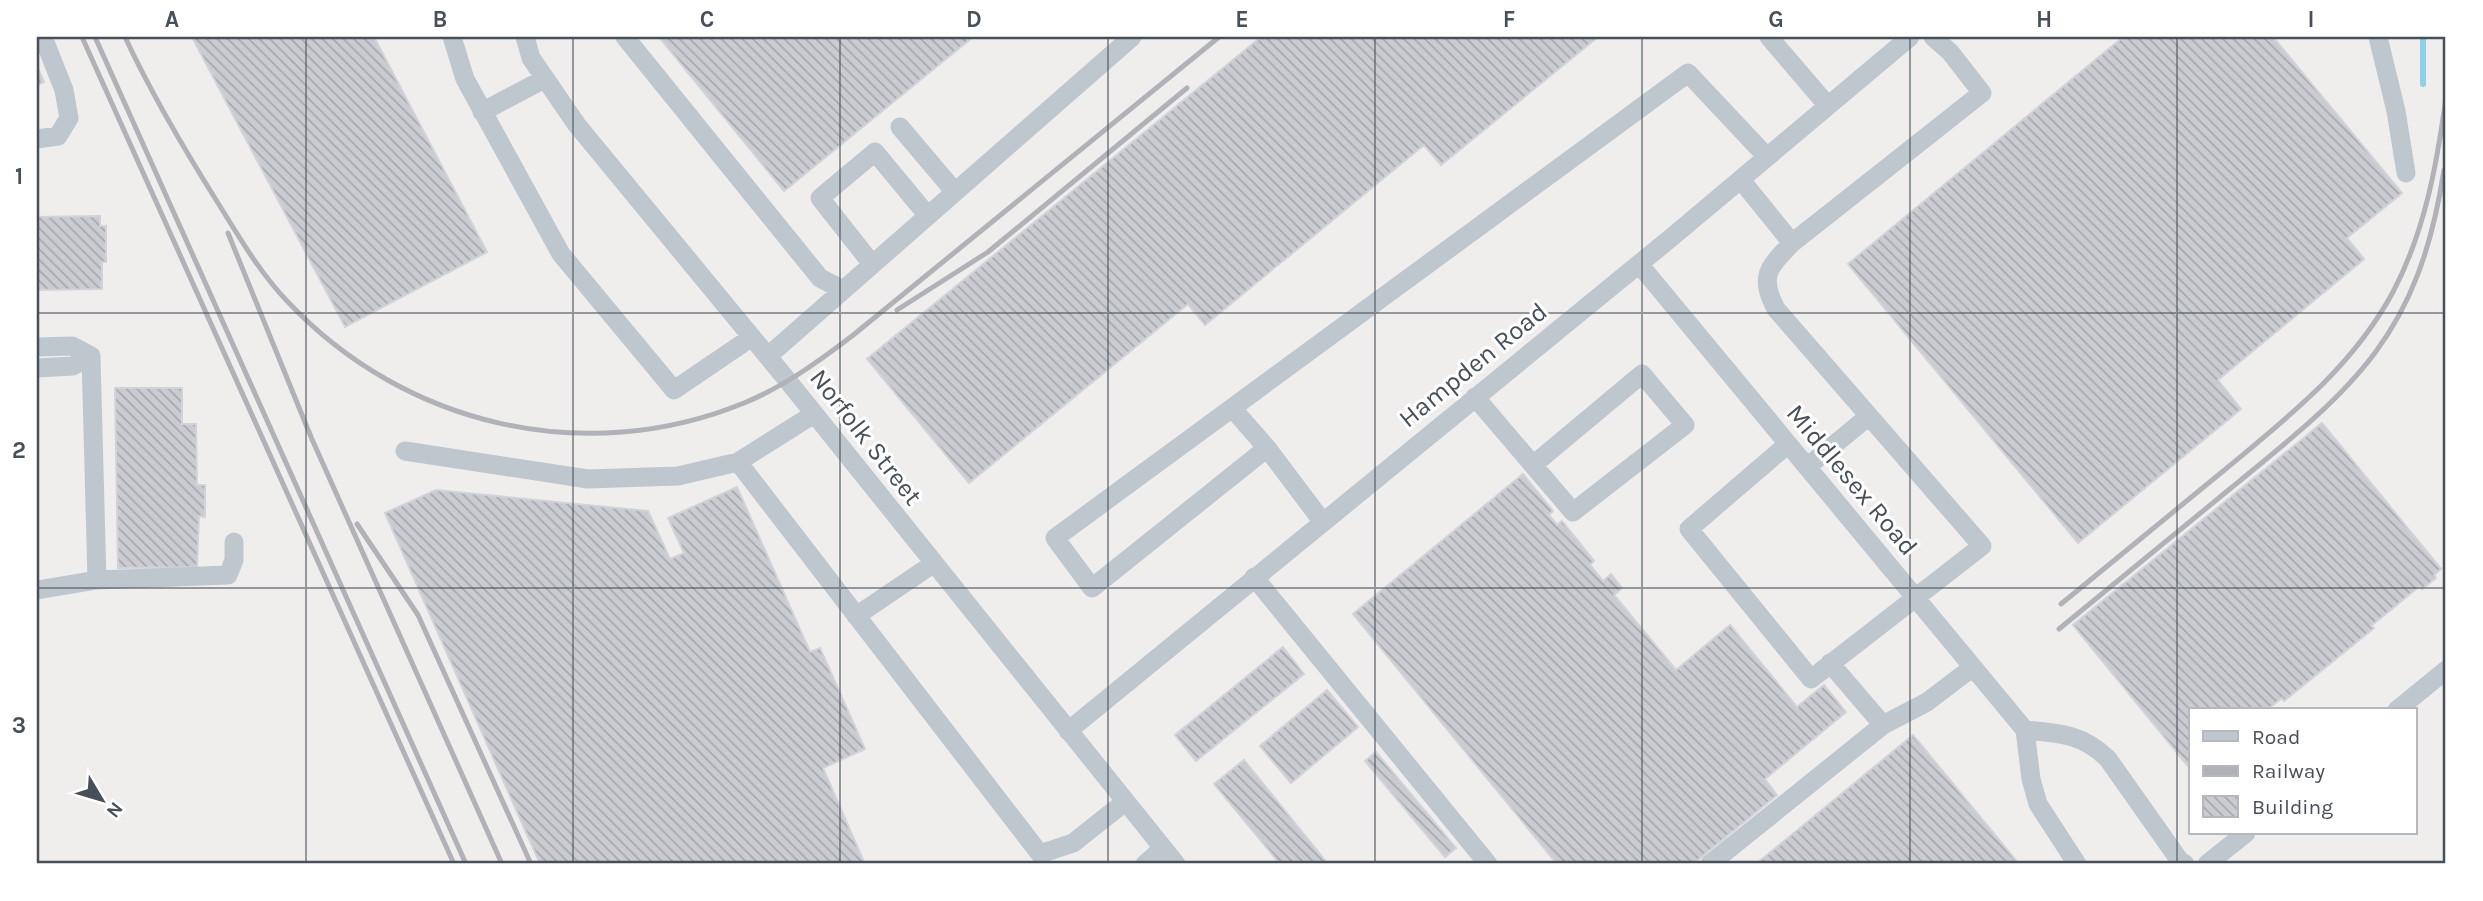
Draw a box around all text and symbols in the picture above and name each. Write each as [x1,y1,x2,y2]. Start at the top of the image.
text: A [165,6,179,33]
text: B [433,6,447,33]
text: C [700,6,714,33]
text: D [966,6,982,33]
text: E [1235,6,1249,33]
text: F [1503,6,1515,33]
text: G [1768,6,1784,33]
text: H [2036,6,2052,33]
text: I [2307,6,2315,33]
text: 1 [15,163,23,190]
street label: Hampden Road [1393,296,1553,434]
street label: Norfolk Street [803,363,929,511]
street label: Middlesex Road [1780,398,1924,562]
text: 2 [12,437,26,464]
legend [2189,708,2416,834]
text: 3 [12,712,26,739]
text: Road [2252,725,2300,749]
text: Railway [2252,759,2325,783]
north arrow [66,764,136,834]
text: Building [2252,795,2333,819]
text: N [102,798,127,822]

